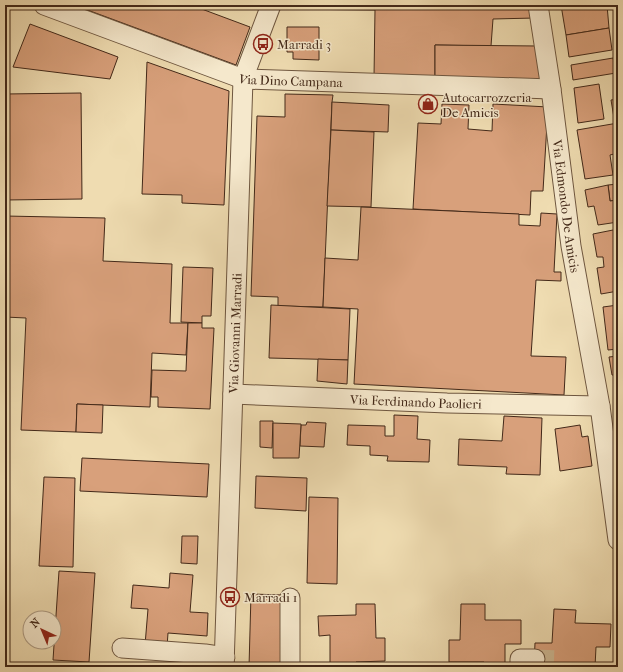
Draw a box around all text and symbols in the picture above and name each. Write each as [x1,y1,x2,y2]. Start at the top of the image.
bus stop icon: Marradi 3 [252,33,274,55]
place label: Marradi 3 [277,37,331,52]
street label: Via Dino Campana [235,70,344,90]
place label: Autocarrozzeria De Amicis [441,90,532,120]
shop icon: Autocarrozzeria De Amicis [417,93,439,115]
street label: Via Edmondo De Amicis [550,138,583,274]
street label: Via Giovanni Marradi [225,273,244,395]
street label: Via Ferdinando Paolieri [349,391,482,411]
bus stop icon: Marradi 1 [219,586,241,608]
place label: Marradi 1 [244,590,297,605]
north arrow [22,610,62,650]
text: N [28,615,43,631]

